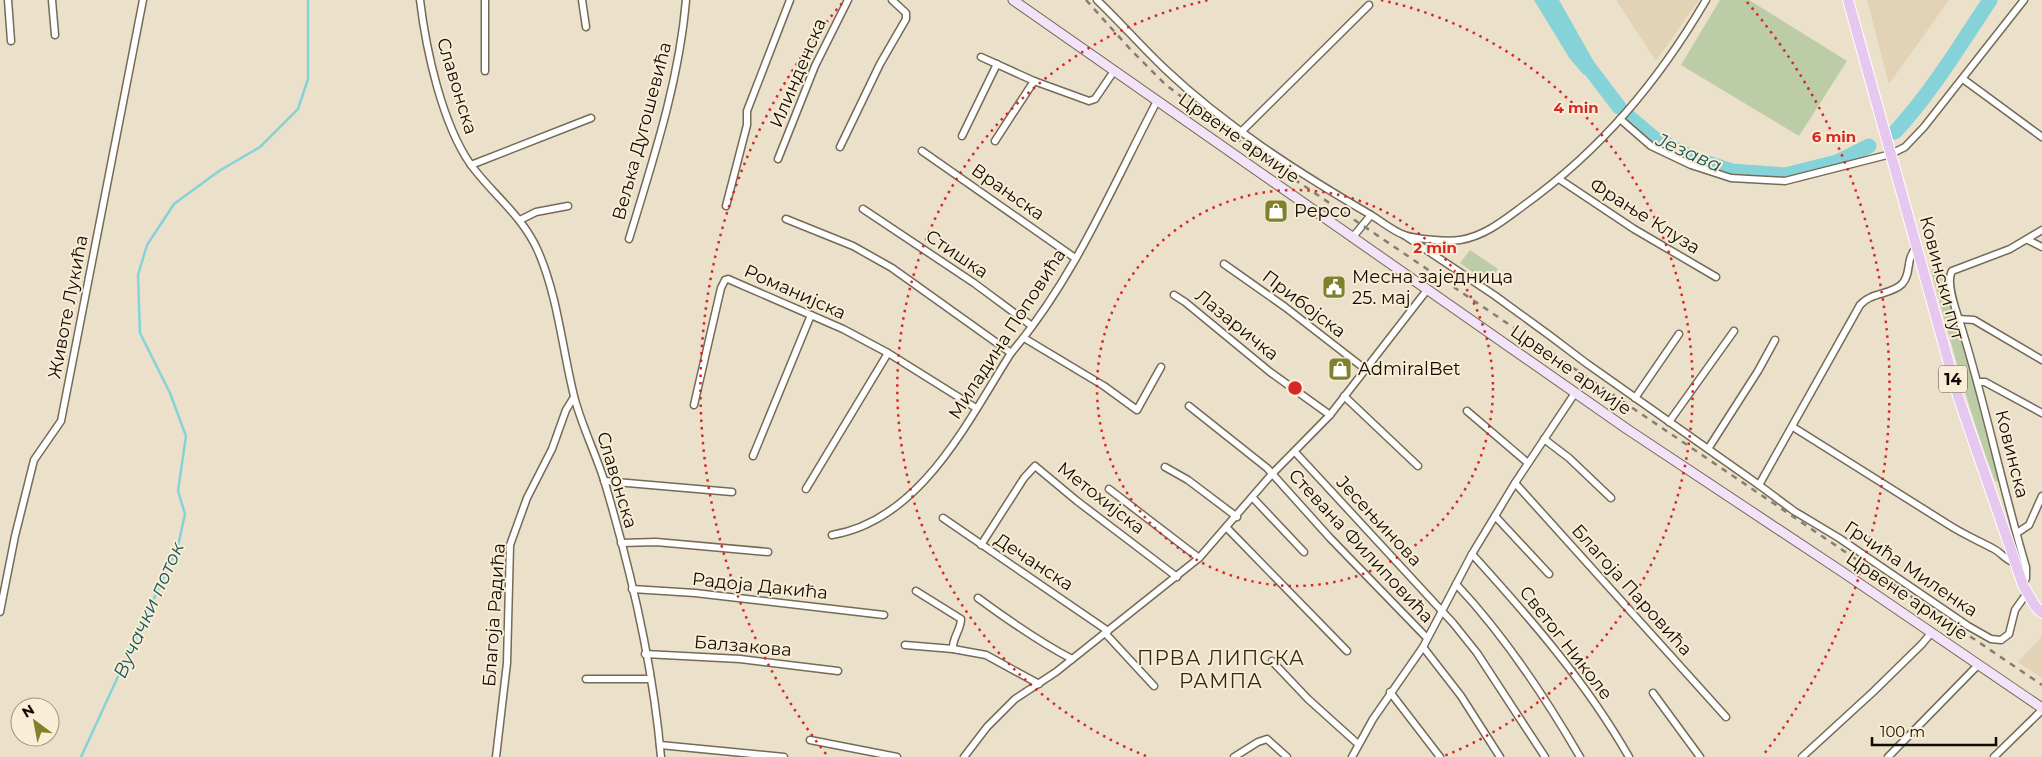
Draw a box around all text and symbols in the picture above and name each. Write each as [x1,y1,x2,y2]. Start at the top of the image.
street label: Илинденска [765,15,831,131]
street label: Славонска [432,35,482,137]
street label: Вељка Дугошевића [608,40,676,222]
street label: Црвене армије [1174,88,1304,188]
text: 4 min [1553,98,1599,117]
water label: Језава [1651,127,1725,177]
text: 6 min [1812,127,1856,146]
street label: Врањска [967,159,1049,225]
street label: Фрање Клуза [1586,173,1704,259]
shop icon: Pepco [1263,198,1289,224]
place label: Pepco [1294,200,1351,222]
street label: Ковински пут [1915,214,1969,343]
street label: Стишка [921,225,993,283]
street label: Животе Лукића [43,233,93,381]
text: 2 min [1413,238,1457,257]
street label: Миладина Поповића [944,245,1070,423]
street label: Романијска [741,260,849,324]
street label: Прибојска [1258,266,1350,342]
place label: Месна заједница 25. мај [1352,266,1513,309]
public building icon: Месна заједница 25. мај [1321,274,1347,300]
street label: Лазаричка [1191,285,1283,365]
street label: Црвене армије [1506,320,1636,420]
shop icon: AdmiralBet [1327,356,1353,382]
place label: AdmiralBet [1358,358,1461,380]
road number: 14 [1939,366,1967,392]
centre of rings [1286,379,1304,397]
street label: Ковинска [1990,408,2034,500]
street label: Славонска [592,429,642,531]
street label: Метохијска [1053,457,1149,539]
street label: Стевана Филиповића [1284,464,1438,628]
street label: Јесењинова [1331,471,1427,571]
street label: Грчића Миленка [1840,516,1982,622]
street label: Благоја Паровића [1567,520,1697,660]
street label: Дечанска [990,528,1078,596]
water label: Вучачки поток [108,538,189,682]
street label: Благоја Радића [478,542,510,688]
street label: Црвене армије [1842,547,1972,645]
street label: Радоја Дакића [691,568,829,604]
street label: Светог Николе [1515,582,1617,704]
street label: Балзакова [693,631,793,661]
district label: ПРВА ЛИПСКА РАМПА [1137,646,1305,693]
north arrow [10,697,60,747]
text: N [19,700,38,722]
scale bar [1872,714,1996,746]
text: 100 m [1880,722,1925,741]

